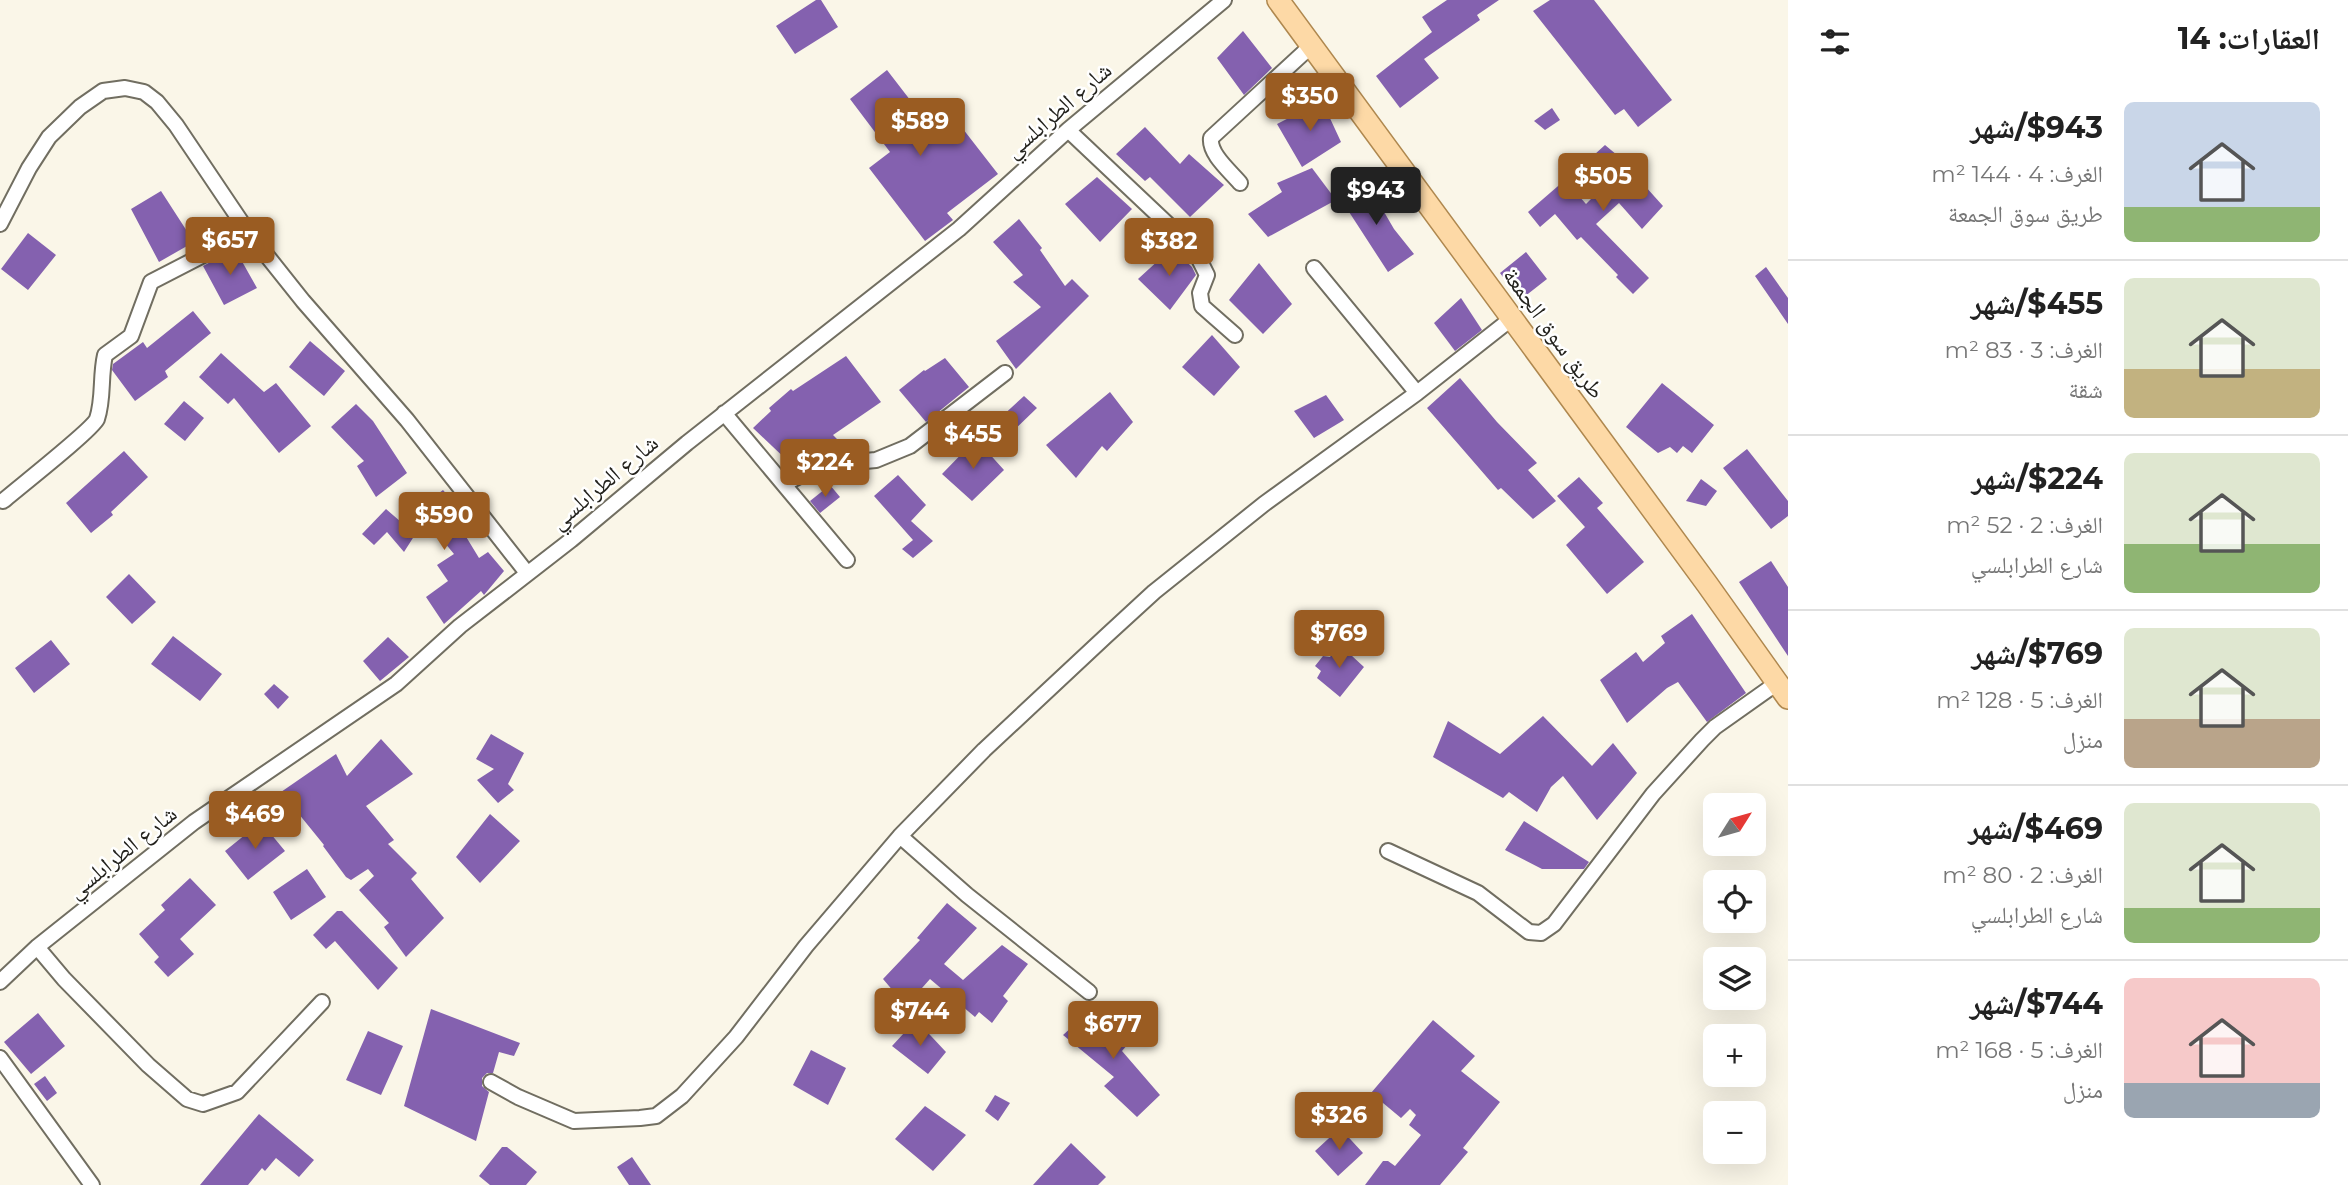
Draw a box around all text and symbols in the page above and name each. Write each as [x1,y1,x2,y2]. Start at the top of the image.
text: العقارات: 14 [2178,20,2320,57]
icon: filters [1816,23,1854,61]
street label: شارع الطرابلسي [999,56,1120,168]
pin: $350 [1269,74,1351,133]
text: $350 [1281,82,1339,110]
pin: $589 [879,99,961,158]
text: $589 [891,107,949,135]
text: $943/شهر [1970,109,2103,146]
icon: home [2180,130,2264,214]
pin: $505 [1562,154,1644,213]
text: الغرف: 4 · 144 m² [1931,160,2103,188]
text: $505 [1574,162,1632,190]
pin: $943 [1335,168,1417,227]
text: $943 [1347,176,1405,204]
text: طريق سوق الجمعة [1948,200,2103,228]
pin: $657 [189,218,271,277]
pin: $382 [1128,218,1210,278]
text: $657 [202,226,259,254]
text: $382 [1141,227,1197,255]
street label: طريق سوق الجمعة [1497,262,1611,404]
text: $455/شهر [1971,285,2103,322]
icon: home [2180,306,2264,390]
text: الغرف: 3 · 83 m² [1945,336,2103,364]
text: شقة [2069,376,2103,404]
pin: $455 [932,412,1014,471]
text: $455 [944,420,1002,448]
street label: شارع الطرابلسي [544,429,667,539]
pin: $224 [784,440,866,499]
text: $224 [796,448,854,476]
text: $224/شهر [1972,460,2103,497]
icon: home [2180,481,2264,565]
pin: $590 [403,492,485,552]
text: $590 [415,501,473,529]
text: الغرف: 2 · 52 m² [1946,511,2103,539]
text: شارع الطرابلسي [1971,551,2103,579]
pin: $769 [1298,610,1380,670]
text: $769 [1310,619,1368,647]
text: $769/شهر [1971,635,2103,672]
icon: home [2180,656,2264,740]
text: الغرف: 5 · 128 m² [1936,686,2103,714]
text: منزل [2063,726,2103,754]
pin: $469 [214,792,296,851]
north arrow [1703,793,1766,856]
map controls [1703,793,1766,1164]
street label: شارع الطرابلسي [62,799,185,908]
text: $469 [225,800,285,828]
text: $469/شهر [1968,810,2103,847]
icon: home [2180,831,2264,915]
text: الغرف: 2 · 80 m² [1942,861,2103,889]
button: locate [1703,870,1766,933]
text: شارع الطرابلسي [1971,901,2103,929]
button: layers [1703,947,1766,1010]
text: $744/شهر [1970,985,2103,1022]
pin: $744 [879,988,961,1048]
text: $744 [891,997,949,1025]
pin: $677 [1072,1002,1154,1061]
icon: home [2180,1006,2264,1090]
text: $677 [1084,1010,1142,1038]
button: + [1703,1024,1766,1087]
text: الغرف: 5 · 168 m² [1935,1036,2103,1064]
text: منزل [2063,1076,2103,1104]
pin: $326 [1298,1092,1380,1152]
text: $326 [1311,1101,1367,1129]
button: − [1703,1101,1766,1164]

